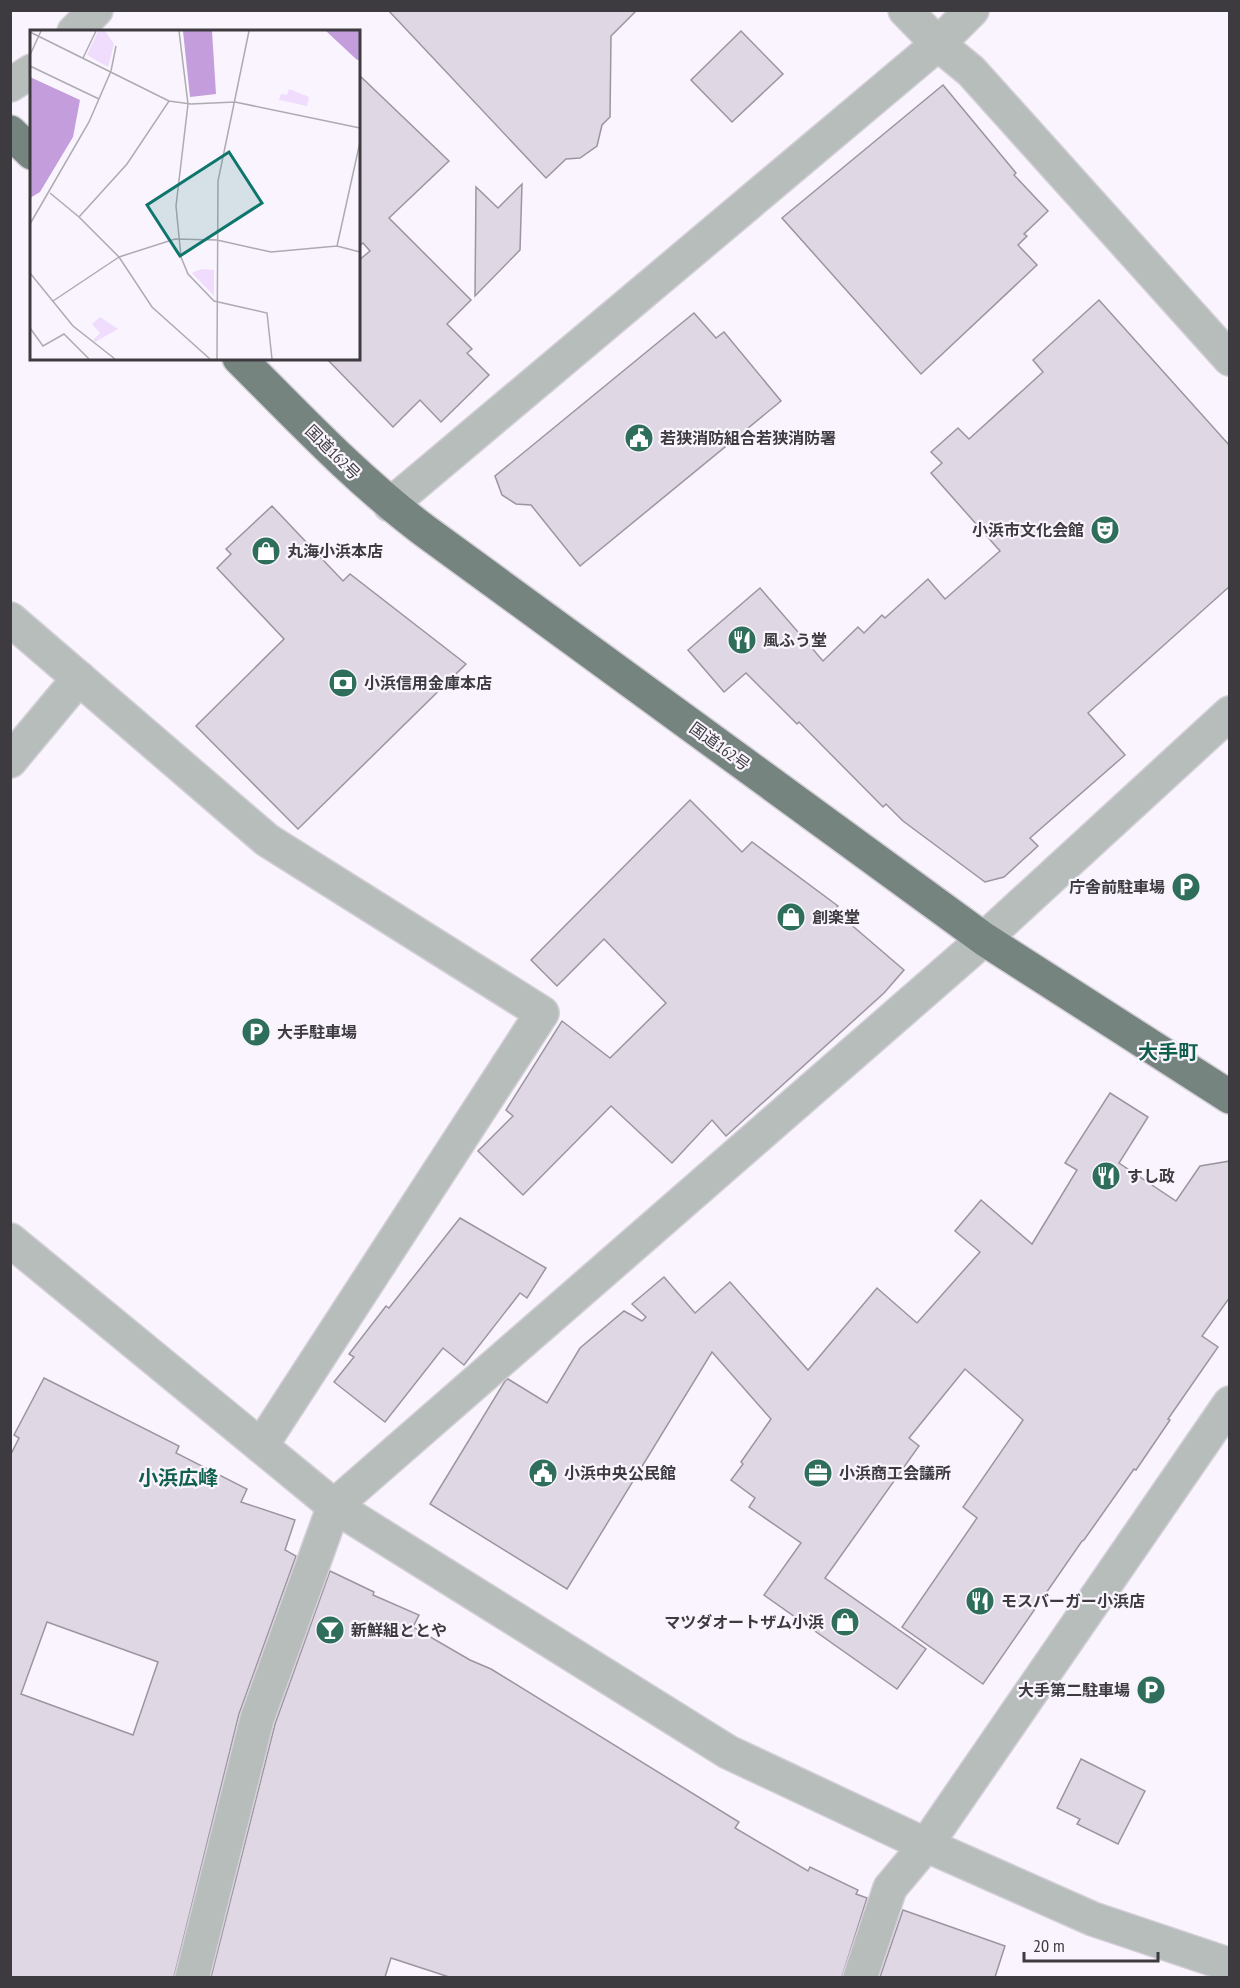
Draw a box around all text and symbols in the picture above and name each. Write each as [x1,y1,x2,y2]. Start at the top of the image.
inset map [30,30,360,360]
street label: 国道162号 [301,420,365,484]
public building icon: 若狭消防組合若狭消防署 [623,422,655,454]
place label: 若狭消防組合若狭消防署 [660,428,836,448]
theatre icon: 小浜市文化会館 [1089,514,1121,546]
place label: 小浜市文化会館 [972,520,1084,540]
shop icon: 丸海小浜本店 [250,535,282,567]
place label: 丸海小浜本店 [287,541,383,561]
restaurant icon: 風ふう堂 [726,624,758,656]
place label: 風ふう堂 [763,630,827,650]
bank icon: 小浜信用金庫本店 [327,667,359,699]
place label: 小浜信用金庫本店 [364,673,492,693]
street label: 国道162号 [686,717,754,775]
parking icon: 庁舎前駐車場 [1170,871,1202,903]
place label: 庁舎前駐車場 [1069,877,1165,897]
shop icon: 創楽堂 [775,901,807,933]
place label: 創楽堂 [812,907,860,927]
parking icon: 大手駐車場 [240,1016,272,1048]
place label: 大手駐車場 [277,1022,357,1042]
district label: 大手町 [1138,1039,1198,1065]
restaurant icon: すし政 [1090,1160,1122,1192]
place label: すし政 [1127,1166,1175,1186]
public building icon: 小浜中央公民館 [527,1457,559,1489]
office icon: 小浜商工会議所 [802,1457,834,1489]
place label: 小浜中央公民館 [564,1463,676,1483]
place label: 小浜商工会議所 [839,1463,951,1483]
district label: 小浜広峰 [138,1465,218,1491]
restaurant icon: モスバーガー小浜店 [964,1585,996,1617]
place label: モスバーガー小浜店 [1001,1591,1145,1611]
shop icon: マツダオートザム小浜 [829,1606,861,1638]
place label: マツダオートザム小浜 [664,1612,824,1632]
bar icon: 新鮮組ととや [314,1614,346,1646]
place label: 新鮮組ととや [351,1620,447,1640]
parking icon: 大手第二駐車場 [1135,1674,1167,1706]
place label: 大手第二駐車場 [1018,1680,1130,1700]
scale bar [1024,1925,1158,1963]
text: 20 m [1033,1934,1065,1957]

